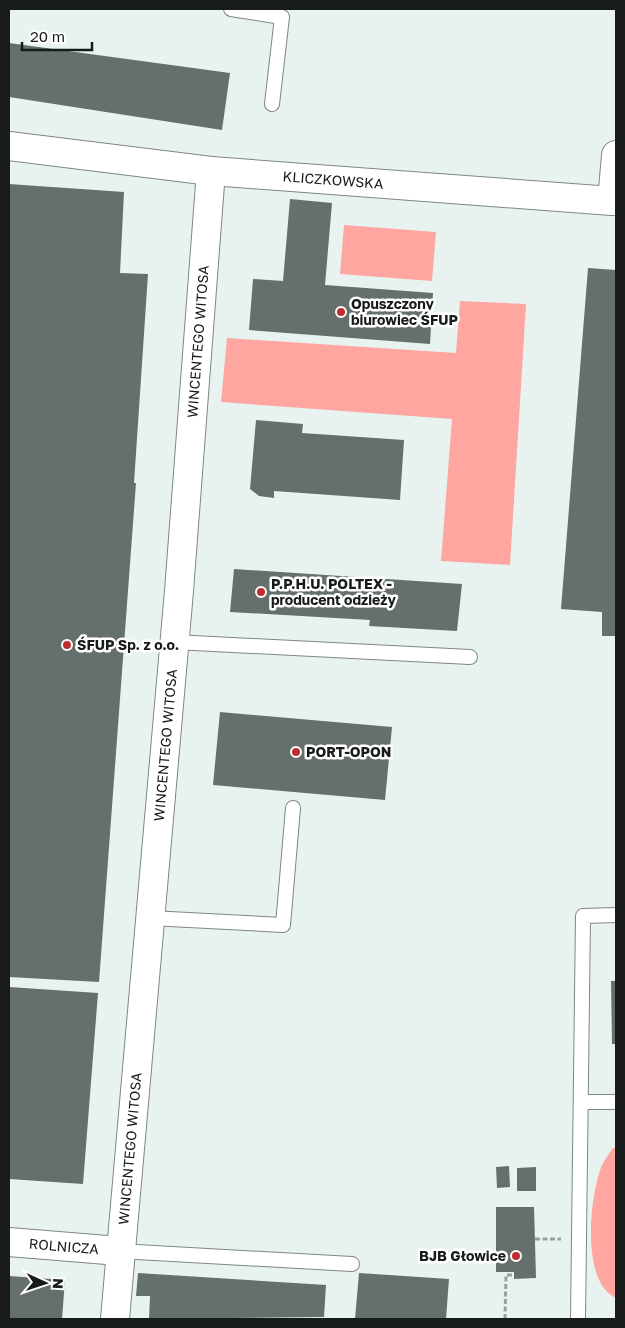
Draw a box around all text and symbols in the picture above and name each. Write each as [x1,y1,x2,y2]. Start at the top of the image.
scale bar [22,20,92,52]
text: 20 m [30,27,65,45]
street label: KLICZKOWSKA [282,167,385,192]
street label: WINCENTEGO WITOSA [183,264,212,418]
place label: Opuszczony biurowiec ŚFUP [351,295,458,328]
marker: Opuszczony biurowiec ŚFUP [335,306,347,318]
place label: P.P.H.U. POLTEX - producent odzieży [271,575,397,608]
marker: P.P.H.U. POLTEX - producent odzieży [255,586,267,598]
place label: ŚFUP Sp. z o.o. [77,636,179,653]
marker: ŚFUP Sp. z o.o. [61,639,73,651]
street label: WINCENTEGO WITOSA [150,668,180,822]
place label: PORT-OPON [306,743,391,760]
marker: PORT-OPON [290,746,302,758]
street label: WINCENTEGO WITOSA [114,1071,145,1226]
street label: ROLNICZA [28,1235,100,1257]
place label: BJB Głowice [419,1247,506,1264]
marker: BJB Głowice [510,1250,522,1262]
north arrow [20,1258,70,1308]
text: N [50,1278,67,1289]

